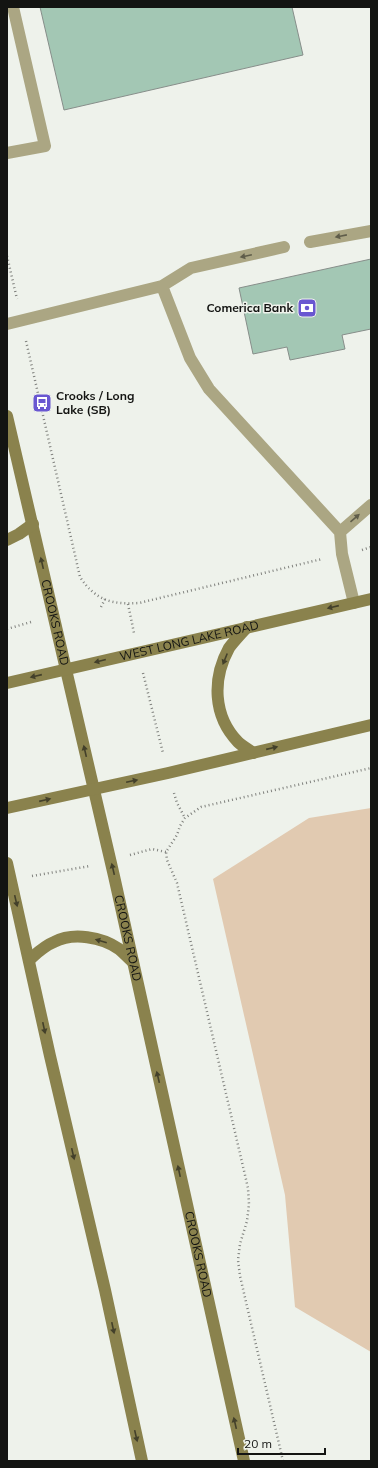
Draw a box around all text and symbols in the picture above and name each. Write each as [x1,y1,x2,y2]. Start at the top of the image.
one-way arrow [334,234,347,240]
one-way arrow [240,253,252,259]
bank icon: Comerica Bank [296,297,318,319]
place label: Comerica Bank [207,300,293,315]
place label: Crooks / Long Lake (SB) [56,388,134,417]
bus stop icon: Crooks / Long Lake (SB) [31,392,53,414]
one-way arrow [350,514,361,523]
one-way arrow [38,557,44,569]
street label: CROOKS ROAD [38,578,73,667]
one-way arrow [327,605,339,611]
street label: WEST LONG LAKE ROAD [118,617,260,664]
one-way arrow [222,653,228,664]
one-way arrow [93,659,106,665]
one-way arrow [30,673,42,679]
one-way arrow [81,745,87,757]
one-way arrow [266,745,278,751]
one-way arrow [126,777,138,783]
one-way arrow [39,796,51,802]
one-way arrow [109,863,115,875]
street label: CROOKS ROAD [111,893,145,983]
one-way arrow [13,895,19,907]
one-way arrow [94,938,106,944]
one-way arrow [41,1022,47,1034]
one-way arrow [155,1071,161,1083]
one-way arrow [70,1149,76,1161]
one-way arrow [176,1165,182,1177]
street label: CROOKS ROAD [182,1210,215,1299]
one-way arrow [110,1322,116,1334]
one-way arrow [232,1417,238,1429]
one-way arrow [134,1430,140,1442]
scale bar [238,1430,325,1456]
text: 20 m [244,1436,272,1451]

